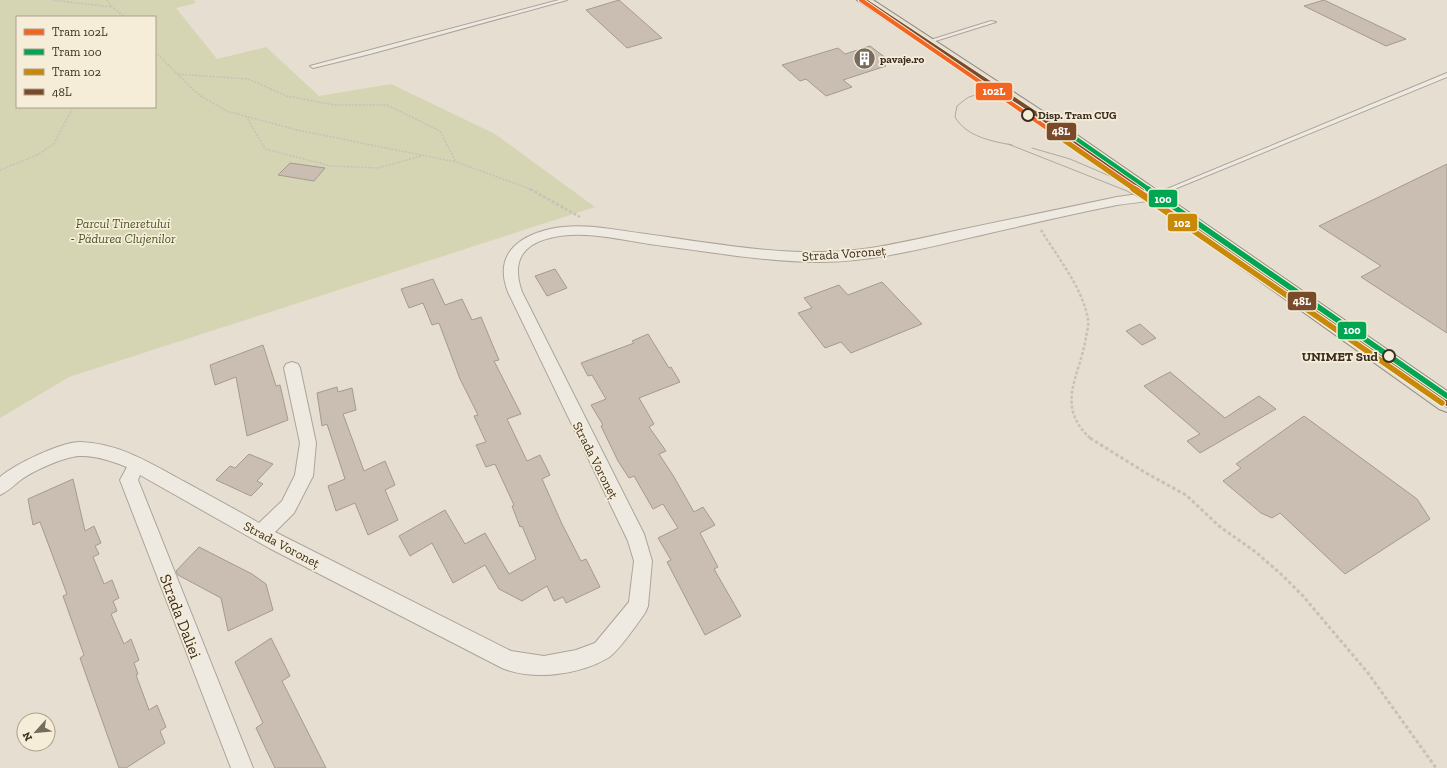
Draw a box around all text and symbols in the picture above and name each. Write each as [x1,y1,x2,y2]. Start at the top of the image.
legend [16,16,156,108]
text: Tram 102L [52,25,108,39]
text: Tram 100 [52,45,102,59]
building icon: pavaje.ro [851,46,877,72]
place label: pavaje.ro [880,53,924,66]
text: Tram 102 [52,65,101,79]
line badge: 102L [975,82,1013,101]
text: 48L [52,85,72,99]
text: 102L [983,85,1006,98]
marker: Disp. Tram CUG [1021,108,1035,122]
place label: Disp. Tram CUG [1038,109,1117,122]
line badge: 48L [1046,122,1077,141]
text: 48L [1052,125,1071,138]
line badge: 100 [1148,189,1178,208]
text: 100 [1154,193,1172,206]
line badge: 102 [1167,213,1198,232]
park label: Parcul Tineretului - Pădurea Clujenilor [71,216,176,246]
text: 102 [1174,217,1190,230]
street label: Strada Voroneț [802,243,887,264]
line badge: 48L [1287,291,1317,311]
text: 48L [1293,295,1312,308]
line badge: 100 [1337,321,1367,340]
text: 100 [1343,324,1361,337]
place label: UNIMET Sud [1302,349,1379,364]
marker: UNIMET Sud [1382,349,1396,363]
street label: Strada Voroneț [570,419,621,501]
street label: Strada Voroneț [241,518,323,571]
street label: Strada Daliei [156,571,205,661]
north arrow [16,712,56,752]
text: N [20,729,35,743]

